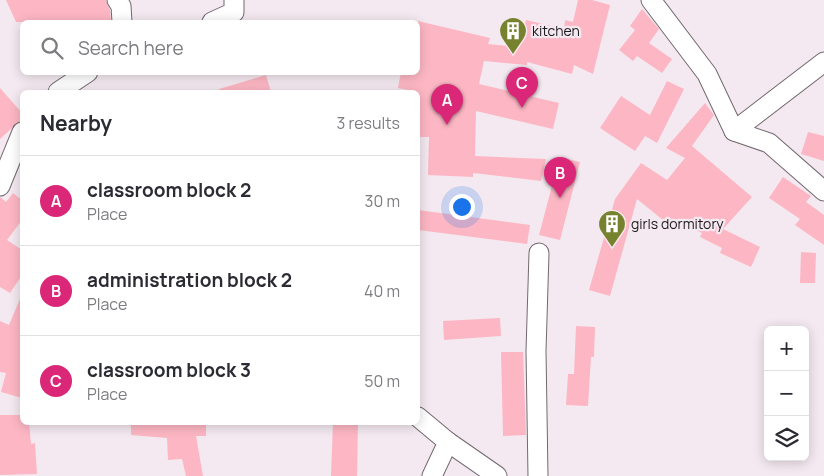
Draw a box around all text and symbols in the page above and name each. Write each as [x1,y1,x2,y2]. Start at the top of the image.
building icon: kitchen [498,16,528,55]
search box [20,20,420,75]
place label: kitchen [532,21,580,40]
icon: search [38,34,66,62]
text: Search here [78,35,184,61]
pin: C [506,67,538,108]
pin: A [431,84,463,125]
text: Nearby [40,109,112,137]
text: 3 results [337,112,400,134]
pin: B [544,157,576,198]
text: classroom block 2 [87,177,251,203]
text: A [51,190,61,212]
text: 30 m [365,190,400,212]
your location [449,194,475,220]
text: Place [87,203,127,225]
building icon: girls dormitory [597,209,627,248]
place label: girls dormitory [631,214,724,233]
text: administration block 2 [87,267,292,293]
text: B [51,280,61,302]
text: 40 m [364,280,400,302]
text: Place [87,293,127,315]
map controls [764,326,809,461]
button: + [764,326,809,371]
text: classroom block 3 [87,357,251,383]
text: C [50,370,62,392]
text: 50 m [364,370,400,392]
button: − [764,371,809,416]
text: Place [87,383,127,405]
button: layers [764,416,809,461]

